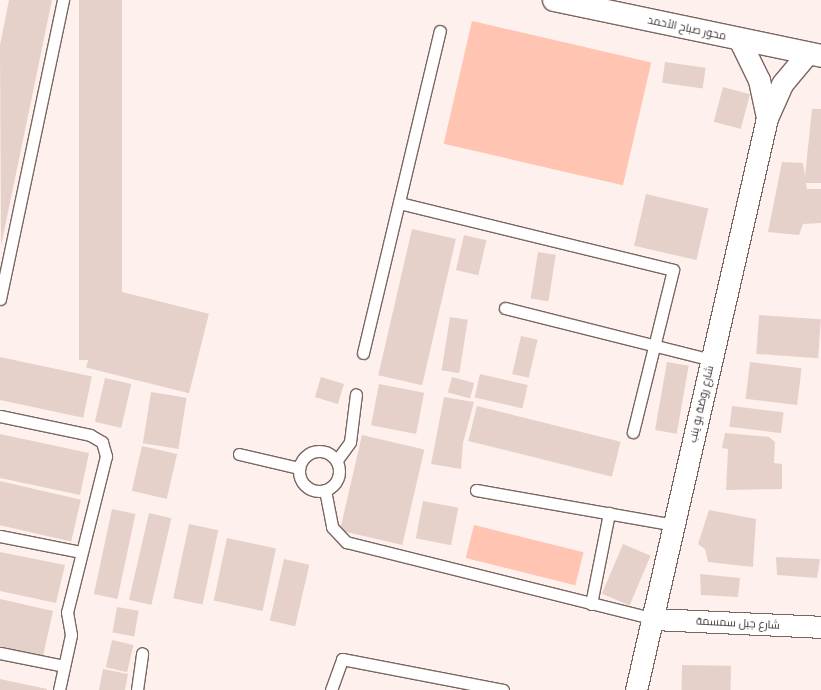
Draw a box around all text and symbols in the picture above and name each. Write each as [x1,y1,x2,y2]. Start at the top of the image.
street label: محور صباح الأحمد [646,13,728,43]
street label: شارع روضة بو ينب [686,364,716,444]
street label: شارع جبل سمسمة [696,614,780,632]

